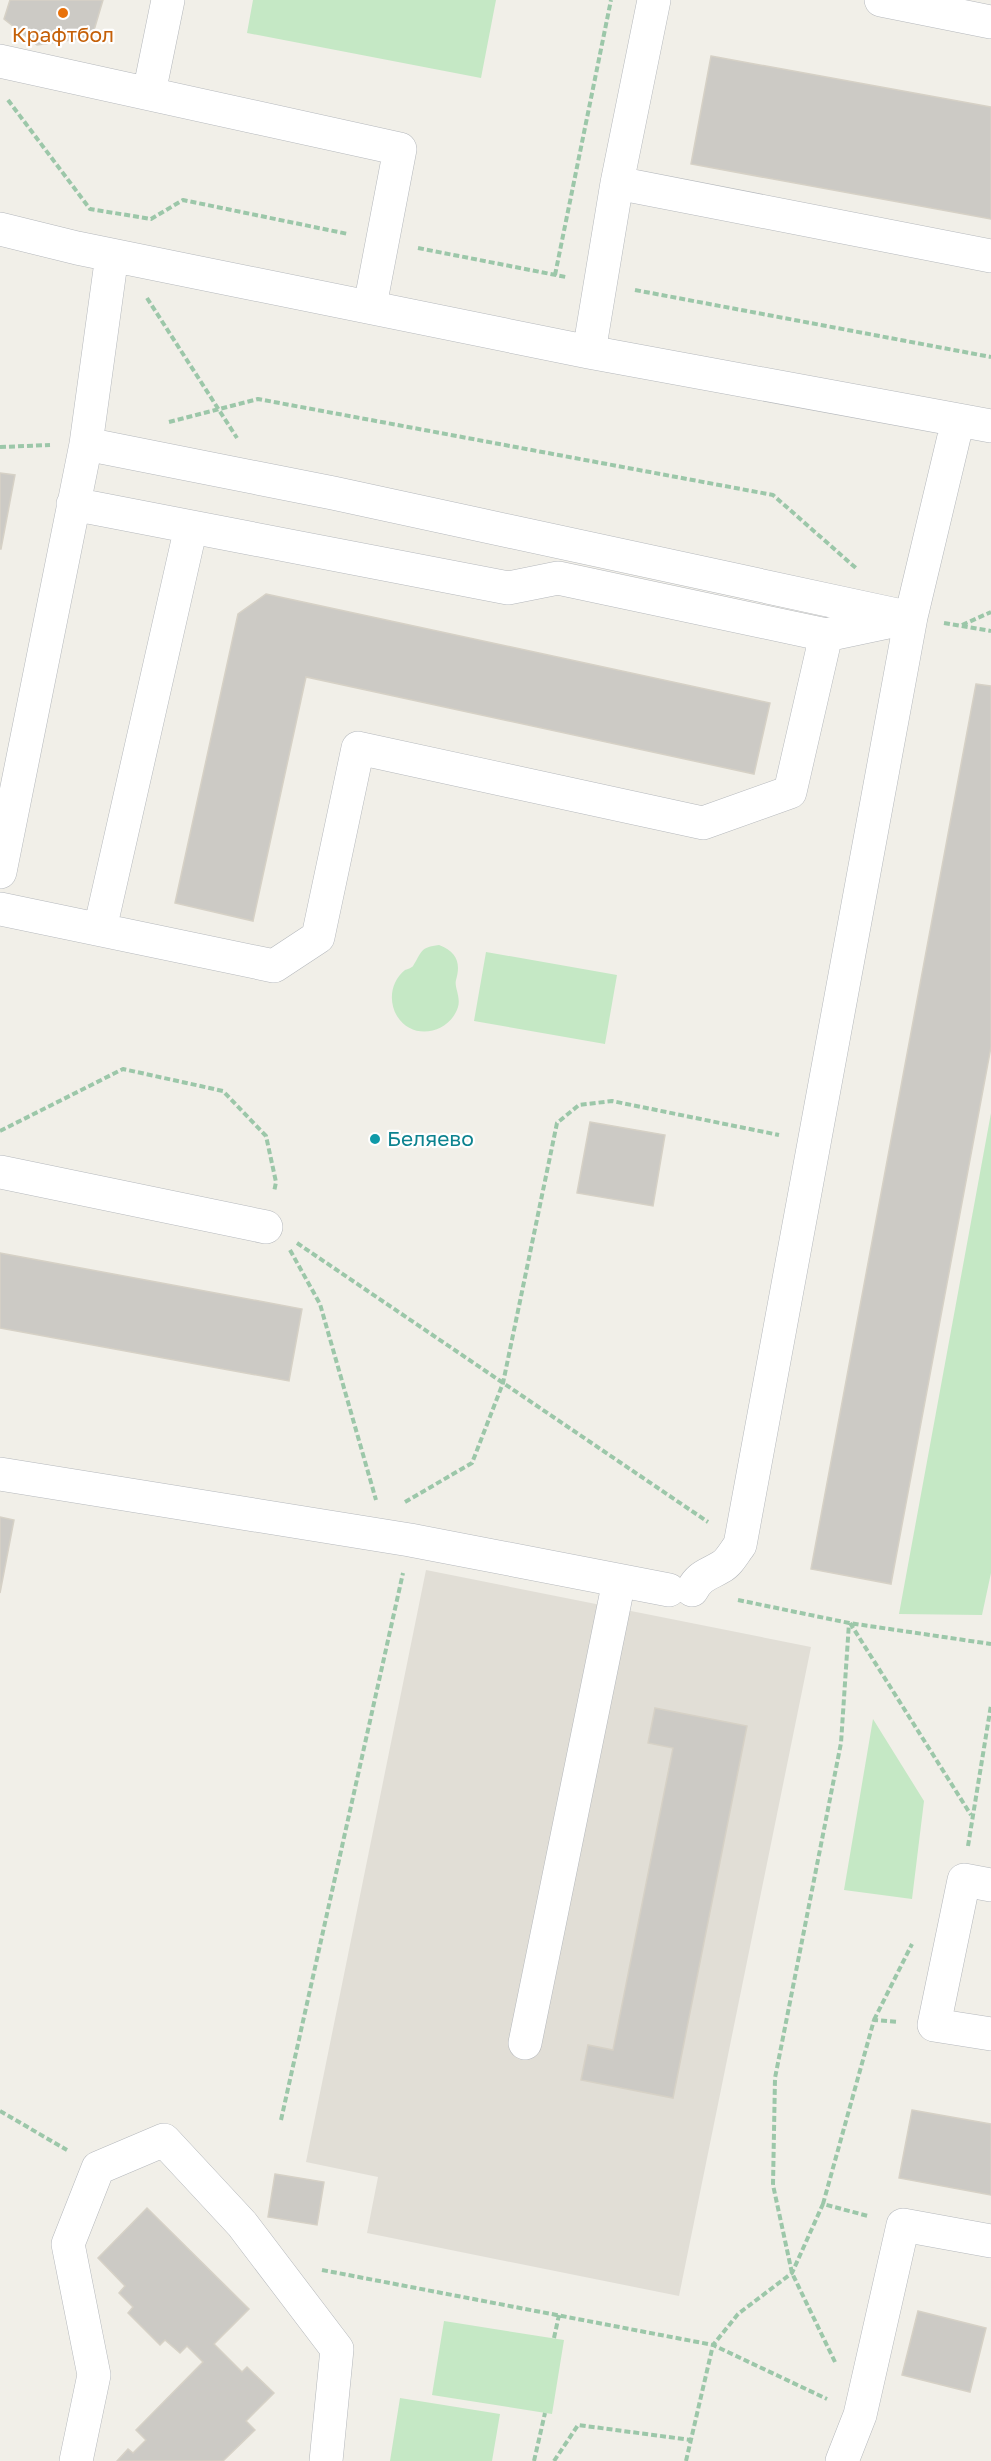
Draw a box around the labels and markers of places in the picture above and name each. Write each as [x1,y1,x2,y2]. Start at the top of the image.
marker: Крафтбол [56,6,70,20]
place label: Крафтбол [12,21,114,47]
place label: Беляево [387,1125,474,1151]
marker: Беляево [368,1132,382,1146]

